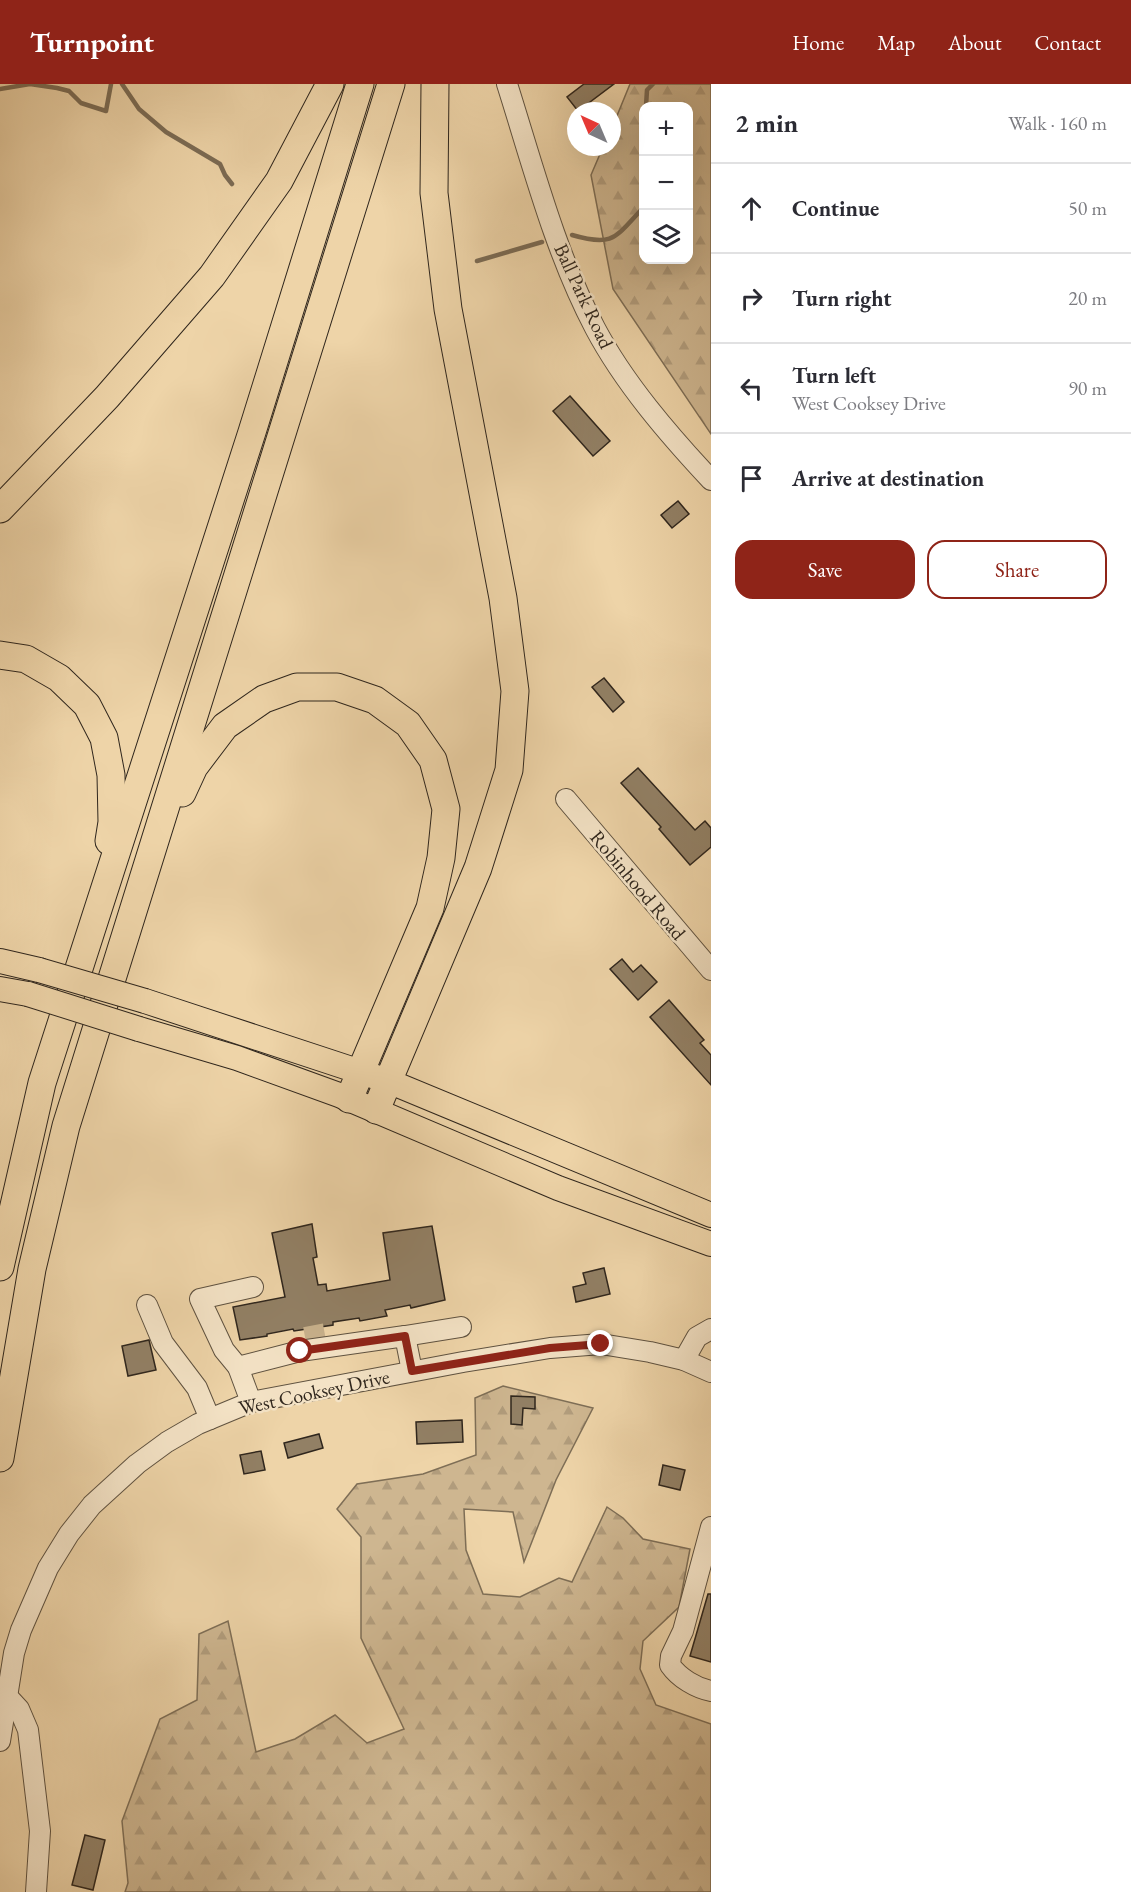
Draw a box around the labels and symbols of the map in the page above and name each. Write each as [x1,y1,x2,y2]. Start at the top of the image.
north arrow [567,102,621,156]
street label: Ball Park Road [548,239,620,354]
street label: Robinhood Road [584,825,692,946]
route end [587,1330,613,1356]
route start [286,1337,312,1363]
street label: West Cooksey Drive [236,1363,392,1421]

